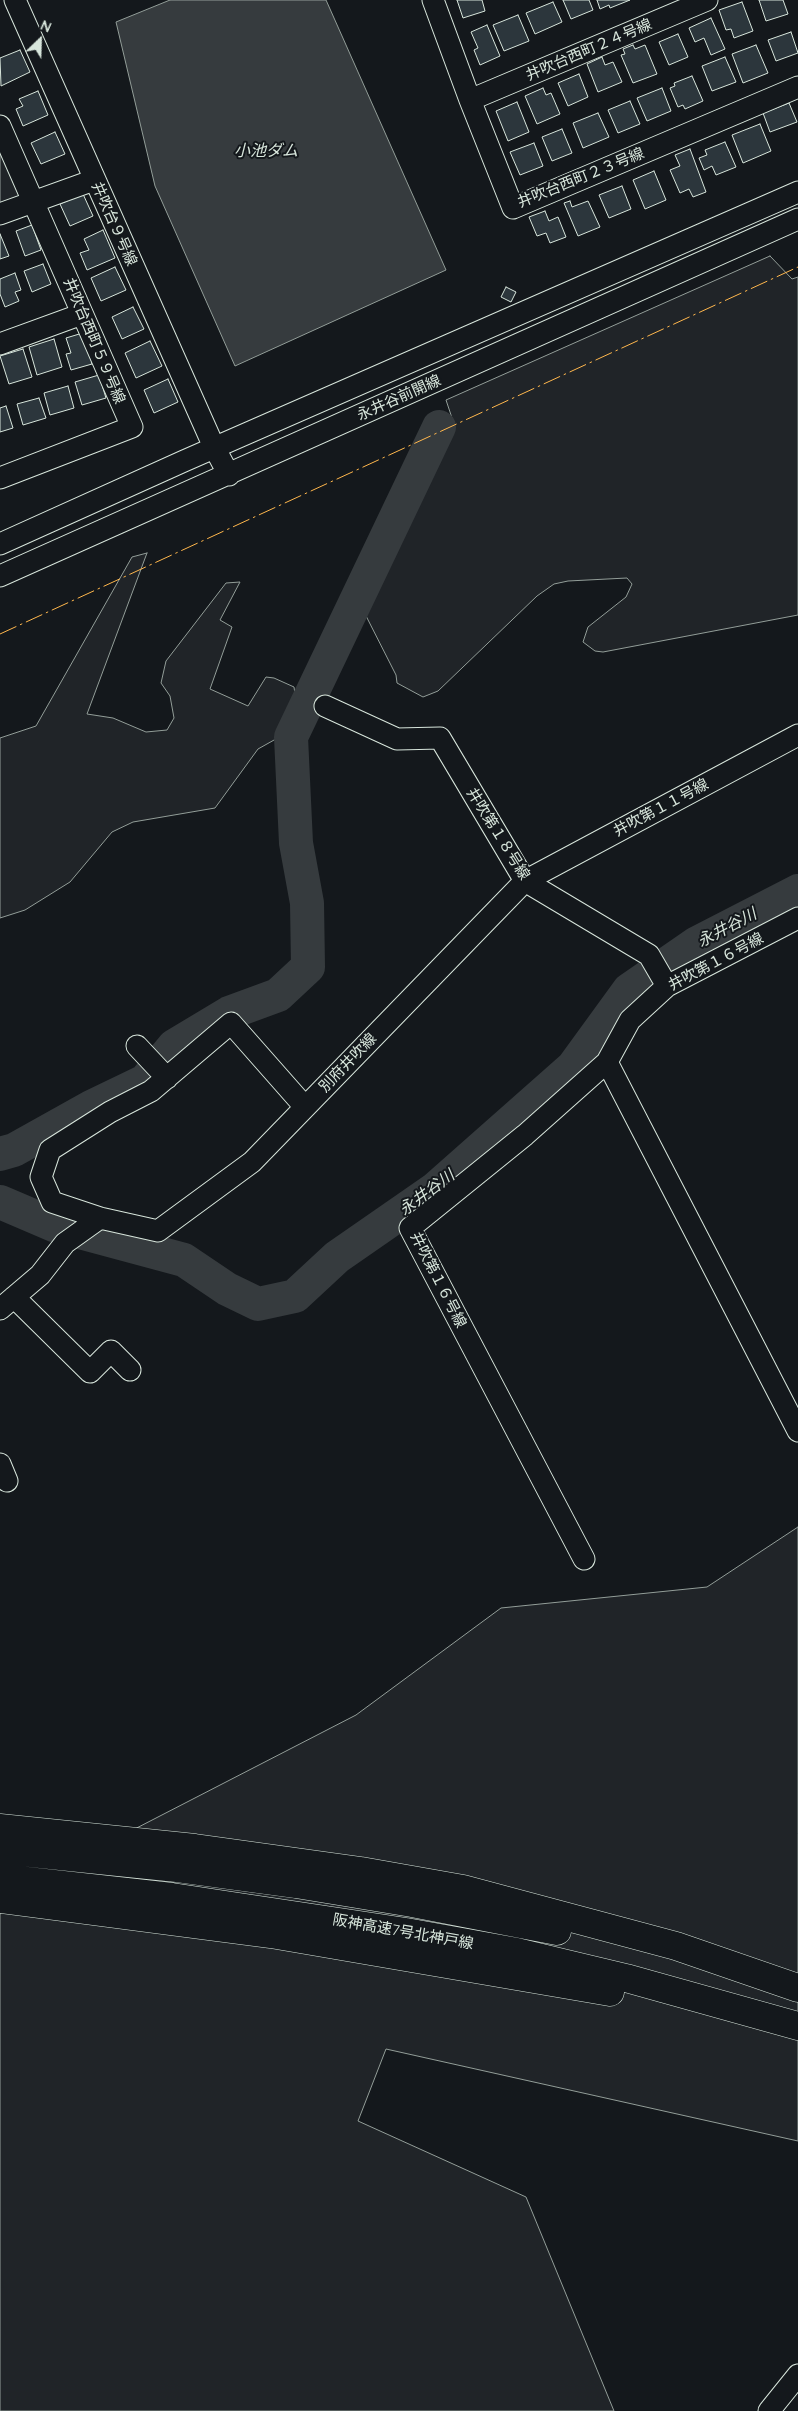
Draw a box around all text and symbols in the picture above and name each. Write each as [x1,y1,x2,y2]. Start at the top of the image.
north arrow [15,15,65,65]
street label: 井吹台西町２４号線 [523,15,655,85]
text: N [38,16,54,37]
water label: 小池ダム [234,141,298,161]
street label: 井吹台西町２３号線 [515,144,647,212]
street label: 井吹台９号線 [87,179,141,269]
street label: 井吹台西町５９号線 [59,275,129,407]
street label: 永井谷前開線 [354,371,444,425]
street label: 井吹第１１号線 [610,775,712,841]
street label: 井吹第１８号線 [463,785,533,883]
water label: 永井谷川 [694,905,760,951]
street label: 井吹第１６号線 [665,929,767,995]
street label: 別府井吹線 [315,1030,381,1096]
water label: 永井谷川 [396,1166,458,1220]
street label: 井吹第１６号線 [406,1229,470,1331]
street label: 阪神高速7号北神戸線 [331,1911,475,1953]

